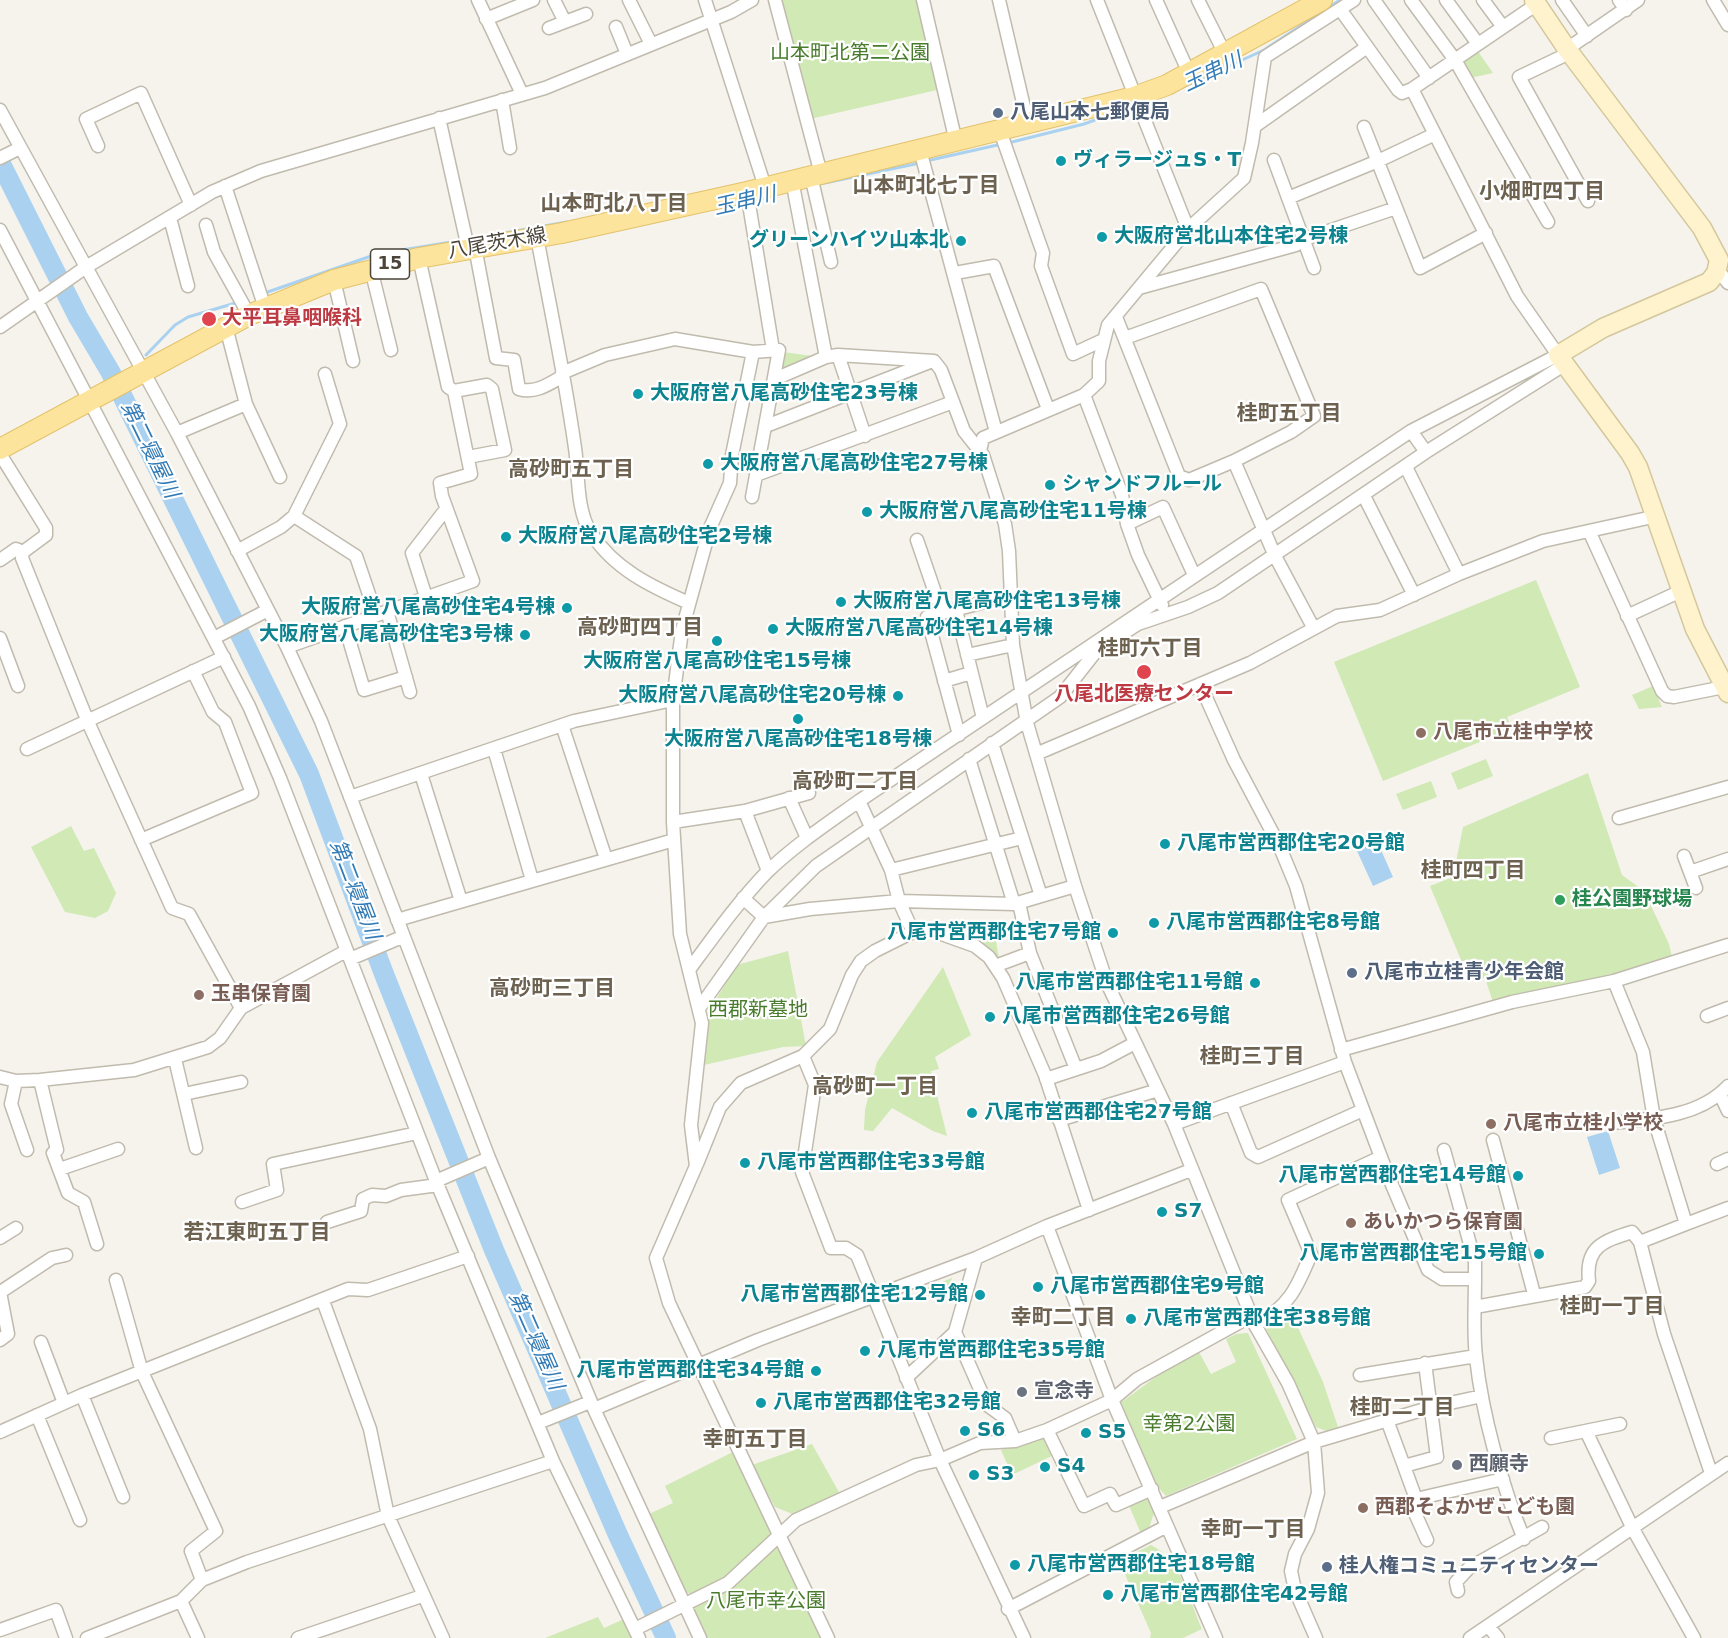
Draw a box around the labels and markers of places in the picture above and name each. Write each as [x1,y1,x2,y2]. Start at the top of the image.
place label: 八尾山本七郵便局 [1010,101,1170,125]
marker: 八尾山本七郵便局 [991,106,1005,120]
place label: ヴィラージュS・T [1073,149,1241,173]
marker: ヴィラージュS・T [1054,154,1068,168]
place label: 大阪府営北山本住宅2号棟 [1114,225,1348,249]
place label: グリーンハイツ山本北 [749,229,949,253]
marker: 大阪府営北山本住宅2号棟 [1095,230,1109,244]
marker: グリーンハイツ山本北 [954,234,968,248]
place label: 大平耳鼻咽喉科 [222,307,362,331]
marker: 大平耳鼻咽喉科 [200,310,218,328]
place label: 大阪府営八尾高砂住宅23号棟 [650,382,918,406]
marker: 大阪府営八尾高砂住宅23号棟 [631,387,645,401]
place label: 大阪府営八尾高砂住宅27号棟 [720,452,988,476]
marker: 大阪府営八尾高砂住宅27号棟 [701,457,715,471]
place label: シャンドフルール [1062,473,1222,497]
marker: シャンドフルール [1043,478,1057,492]
place label: 大阪府営八尾高砂住宅11号棟 [879,500,1147,524]
marker: 大阪府営八尾高砂住宅11号棟 [860,505,874,519]
place label: 大阪府営八尾高砂住宅2号棟 [518,525,772,549]
marker: 大阪府営八尾高砂住宅2号棟 [499,530,513,544]
place label: 大阪府営八尾高砂住宅13号棟 [853,590,1121,614]
marker: 大阪府営八尾高砂住宅13号棟 [834,595,848,609]
place label: 大阪府営八尾高砂住宅4号棟 [301,596,555,620]
marker: 大阪府営八尾高砂住宅4号棟 [560,601,574,615]
place label: 大阪府営八尾高砂住宅14号棟 [785,617,1053,641]
marker: 大阪府営八尾高砂住宅14号棟 [766,622,780,636]
place label: 大阪府営八尾高砂住宅3号棟 [259,623,513,647]
marker: 大阪府営八尾高砂住宅3号棟 [518,628,532,642]
marker: 大阪府営八尾高砂住宅15号棟 [710,634,724,648]
place label: 大阪府営八尾高砂住宅15号棟 [583,650,851,674]
marker: 八尾北医療センター [1135,663,1153,681]
place label: 八尾北医療センター [1054,683,1234,707]
place label: 大阪府営八尾高砂住宅20号棟 [618,684,886,708]
marker: 大阪府営八尾高砂住宅20号棟 [891,689,905,703]
marker: 大阪府営八尾高砂住宅18号棟 [791,712,805,726]
place label: 八尾市立桂中学校 [1433,721,1593,745]
marker: 八尾市立桂中学校 [1414,726,1428,740]
place label: 大阪府営八尾高砂住宅18号棟 [664,728,932,752]
place label: 八尾市営西郡住宅20号館 [1177,832,1405,856]
marker: 八尾市営西郡住宅20号館 [1158,837,1172,851]
place label: 桂公園野球場 [1572,888,1692,912]
marker: 桂公園野球場 [1553,893,1567,907]
place label: 八尾市営西郡住宅8号館 [1166,911,1380,935]
marker: 八尾市営西郡住宅8号館 [1147,916,1161,930]
place label: 八尾市営西郡住宅7号館 [887,921,1101,945]
marker: 八尾市営西郡住宅7号館 [1106,926,1120,940]
place label: 八尾市立桂青少年会館 [1364,961,1564,985]
marker: 八尾市立桂青少年会館 [1345,966,1359,980]
place label: 八尾市営西郡住宅11号館 [1015,971,1243,995]
marker: 八尾市営西郡住宅11号館 [1248,976,1262,990]
place label: 玉串保育園 [211,983,311,1007]
marker: 玉串保育園 [192,988,206,1002]
place label: 八尾市営西郡住宅26号館 [1002,1005,1230,1029]
marker: 八尾市営西郡住宅26号館 [983,1010,997,1024]
place label: 八尾市営西郡住宅27号館 [984,1101,1212,1125]
marker: 八尾市営西郡住宅27号館 [965,1106,979,1120]
place label: 八尾市立桂小学校 [1503,1112,1663,1136]
marker: 八尾市立桂小学校 [1484,1117,1498,1131]
place label: 八尾市営西郡住宅33号館 [757,1151,985,1175]
marker: 八尾市営西郡住宅33号館 [738,1156,752,1170]
place label: 八尾市営西郡住宅14号館 [1278,1164,1506,1188]
marker: 八尾市営西郡住宅14号館 [1511,1169,1525,1183]
place label: S7 [1174,1200,1202,1224]
marker: S7 [1155,1205,1169,1219]
place label: あいかつら保育園 [1363,1211,1523,1235]
marker: あいかつら保育園 [1344,1216,1358,1230]
place label: 八尾市営西郡住宅15号館 [1299,1242,1527,1266]
marker: 八尾市営西郡住宅15号館 [1532,1247,1546,1261]
place label: 八尾市営西郡住宅9号館 [1050,1275,1264,1299]
marker: 八尾市営西郡住宅9号館 [1031,1280,1045,1294]
place label: 八尾市営西郡住宅12号館 [740,1283,968,1307]
marker: 八尾市営西郡住宅12号館 [973,1288,987,1302]
place label: 八尾市営西郡住宅38号館 [1143,1307,1371,1331]
marker: 八尾市営西郡住宅38号館 [1124,1312,1138,1326]
place label: 八尾市営西郡住宅35号館 [877,1339,1105,1363]
marker: 八尾市営西郡住宅35号館 [858,1344,872,1358]
place label: 八尾市営西郡住宅34号館 [576,1359,804,1383]
marker: 八尾市営西郡住宅34号館 [809,1364,823,1378]
place label: 宣念寺 [1034,1380,1094,1404]
marker: 宣念寺 [1015,1385,1029,1399]
place label: 八尾市営西郡住宅32号館 [773,1391,1001,1415]
marker: 八尾市営西郡住宅32号館 [754,1396,768,1410]
place label: S6 [977,1419,1005,1443]
place label: S5 [1098,1421,1126,1445]
marker: S6 [958,1424,972,1438]
marker: S5 [1079,1426,1093,1440]
place label: 西願寺 [1469,1453,1529,1477]
place label: S4 [1057,1455,1085,1479]
marker: 西願寺 [1450,1458,1464,1472]
marker: S4 [1038,1460,1052,1474]
place label: S3 [986,1463,1014,1487]
marker: S3 [967,1468,981,1482]
place label: 西郡そよかぜこども園 [1375,1496,1575,1520]
marker: 西郡そよかぜこども園 [1356,1501,1370,1515]
place label: 八尾市営西郡住宅18号館 [1027,1553,1255,1577]
place label: 桂人権コミュニティセンター [1339,1555,1599,1579]
marker: 八尾市営西郡住宅18号館 [1008,1558,1022,1572]
marker: 桂人権コミュニティセンター [1320,1560,1334,1574]
place label: 八尾市営西郡住宅42号館 [1120,1583,1348,1607]
marker: 八尾市営西郡住宅42号館 [1101,1588,1115,1602]

